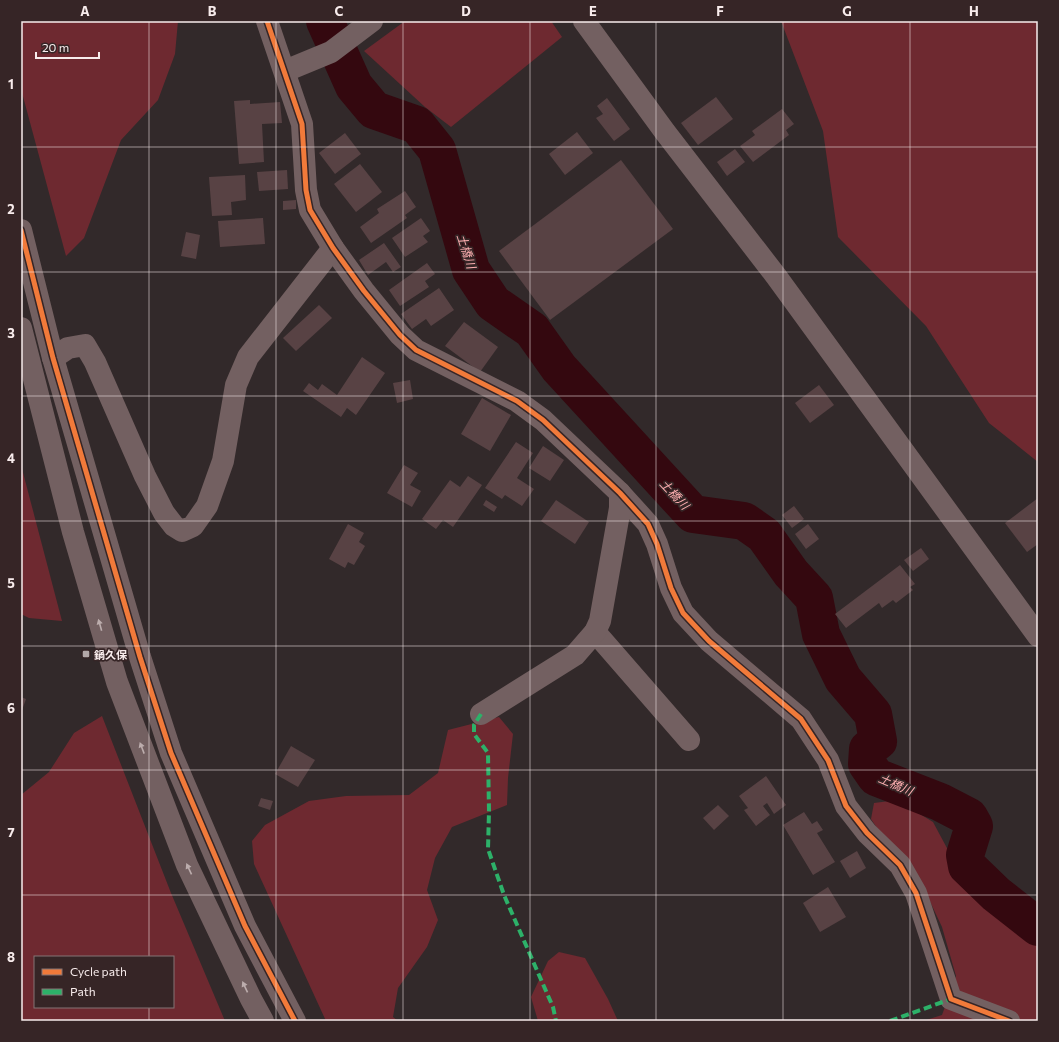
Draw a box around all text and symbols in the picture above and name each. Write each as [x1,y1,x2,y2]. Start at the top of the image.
text: A [80,3,90,19]
text: B [208,3,217,19]
text: C [335,3,344,19]
text: D [461,3,471,19]
text: E [589,3,597,19]
text: F [716,3,724,19]
text: G [842,3,852,19]
text: H [969,3,979,19]
scale bar [36,34,99,60]
text: 20 m [42,40,69,54]
text: 1 [8,76,14,92]
text: 2 [7,201,15,217]
water label: 土橋川 [455,232,480,272]
text: 3 [7,325,15,341]
text: 4 [7,450,15,466]
water label: 土橋川 [658,476,694,513]
text: 5 [7,575,15,591]
one-way arrow [97,619,103,631]
place label: 鍋久保 [94,648,128,661]
marker: 鍋久保 [81,649,91,659]
text: 6 [7,700,15,716]
one-way arrow [138,742,144,754]
water label: 土橋川 [877,771,917,798]
text: 7 [7,824,15,840]
one-way arrow [186,864,192,875]
text: 8 [7,949,15,965]
legend [34,956,174,1008]
text: Cycle path [70,964,127,978]
one-way arrow [242,981,248,992]
text: Path [70,984,96,998]

